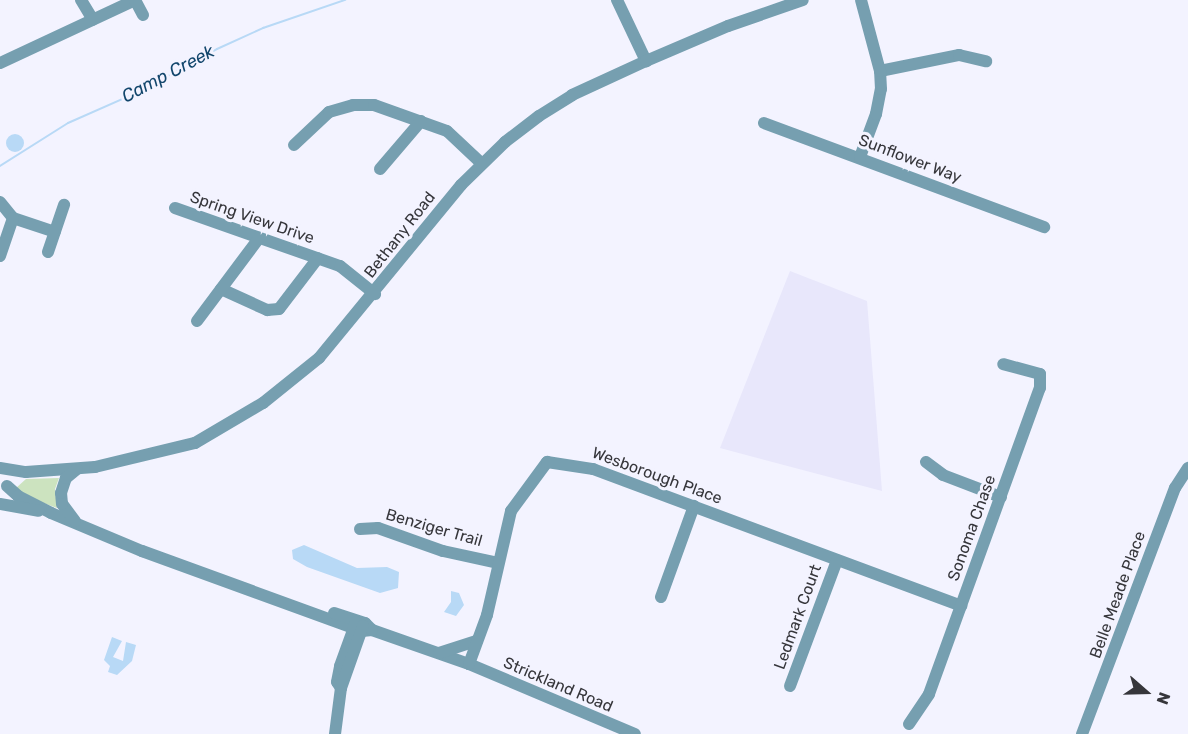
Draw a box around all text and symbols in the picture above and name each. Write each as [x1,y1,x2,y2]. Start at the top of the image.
water label: Camp Creek [118,41,218,107]
street label: Sunflower Way [856,130,964,188]
street label: Spring View Drive [187,188,317,248]
street label: Bethany Road [360,188,440,282]
street label: Wesborough Place [589,444,725,508]
street label: Sonoma Chase [944,472,1000,584]
street label: Benziger Trail [383,505,485,551]
street label: Belle Meade Place [1086,529,1150,661]
street label: Ledmark Court [770,562,826,672]
street label: Strickland Road [500,653,616,717]
north arrow [1116,662,1176,722]
text: N [1152,690,1174,707]

